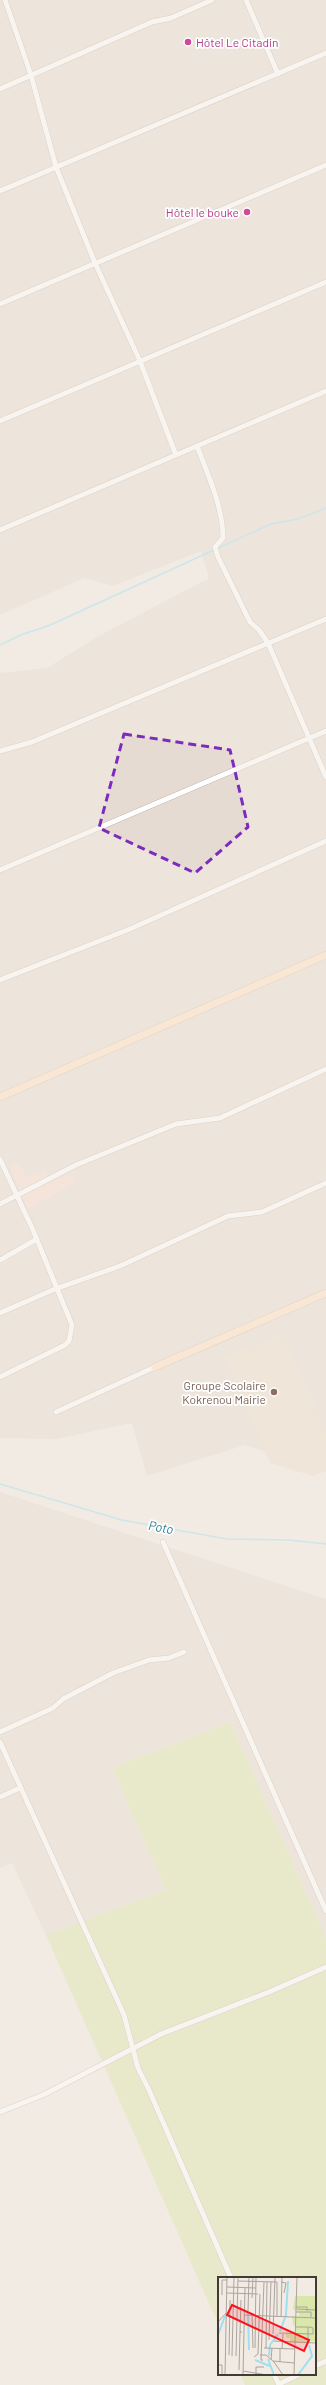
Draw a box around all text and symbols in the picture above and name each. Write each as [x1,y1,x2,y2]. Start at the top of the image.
place label: Hôtel Le Citadin [196,35,279,49]
marker: Hôtel Le Citadin [183,37,193,47]
place label: Hôtel le bouke [166,205,239,219]
marker: Hôtel le bouke [242,207,252,217]
place label: Groupe Scolaire Kokrenou Mairie [182,1378,266,1406]
marker: Groupe Scolaire Kokrenou Mairie [269,1387,279,1397]
water label: Poto [147,1517,175,1537]
inset map [218,2277,316,2375]

